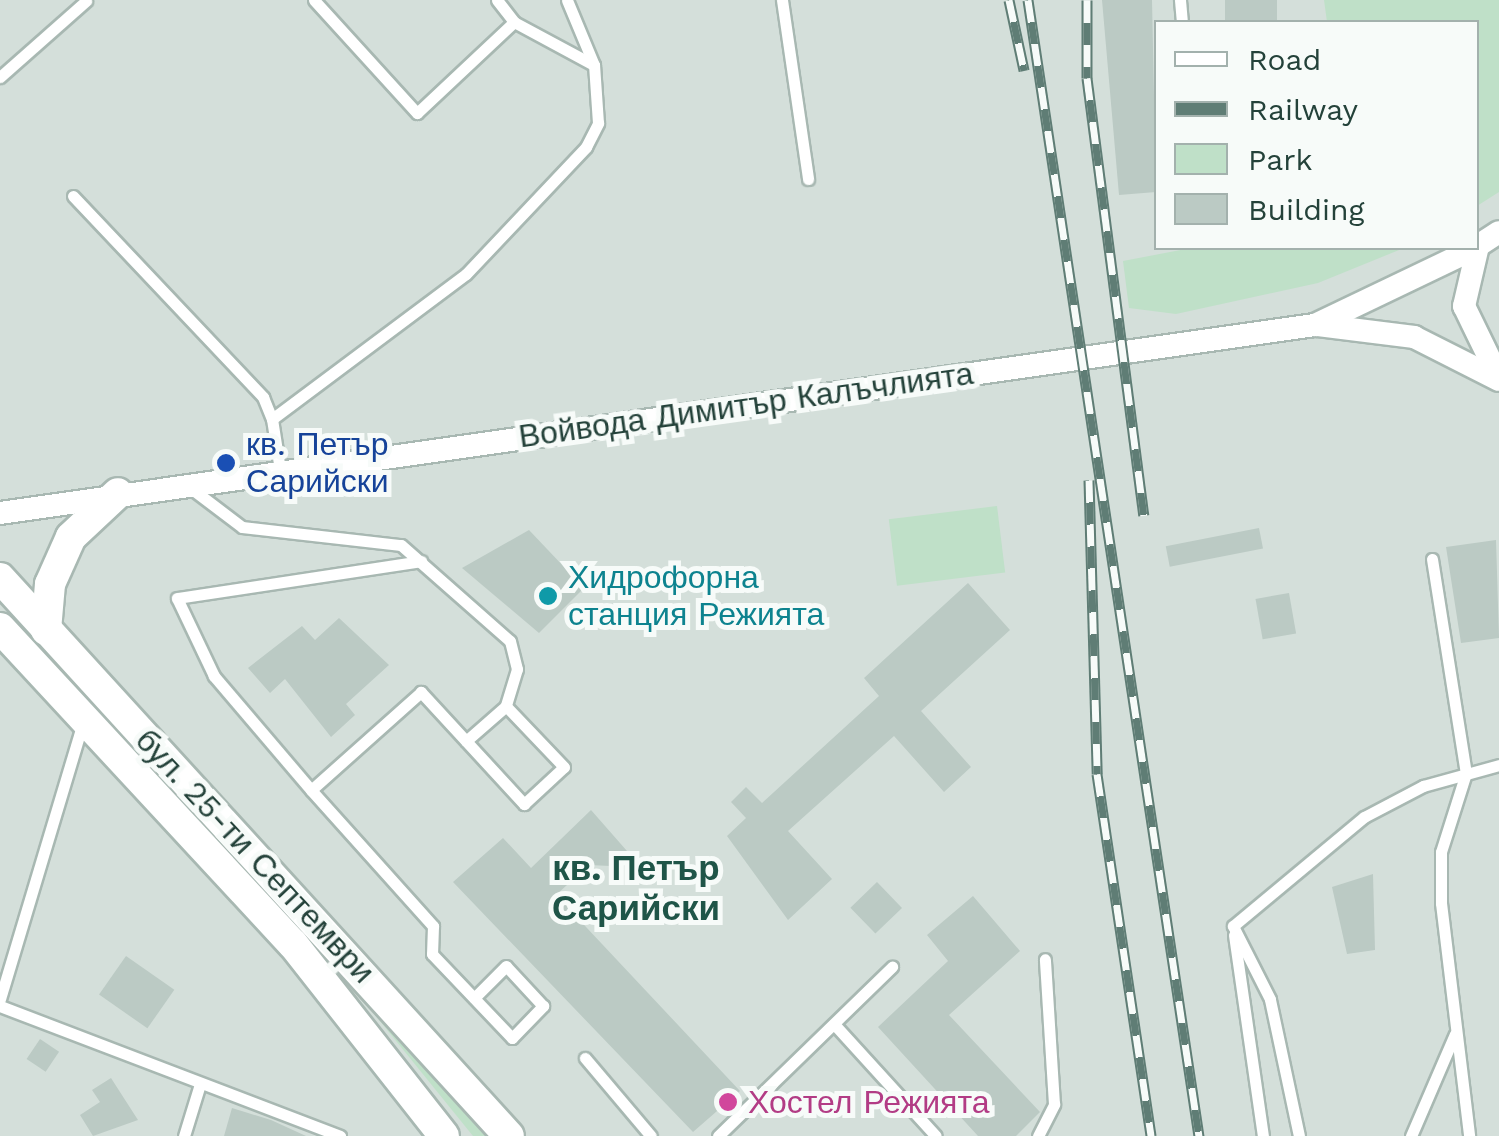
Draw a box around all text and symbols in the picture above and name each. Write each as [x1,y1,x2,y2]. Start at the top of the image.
legend [1154,20,1479,250]
text: Road [1248,42,1321,77]
text: Railway [1248,92,1358,127]
text: Park [1248,142,1313,177]
text: Building [1248,192,1365,227]
street label: Войвода Димитър Калъчлията [516,354,976,456]
place label: кв. Петър Сарийски [246,426,389,501]
marker: кв. Петър Сарийски [215,452,237,474]
place label: Хидрофорна станция Режията [568,559,824,634]
marker: Хидрофорна станция Режията [537,585,559,607]
street label: бул. 25-ти Септември [127,721,383,991]
district label: кв. Петър Сарийски [552,847,720,929]
place label: Хостел Режията [748,1083,989,1121]
marker: Хостел Режията [717,1091,739,1113]

